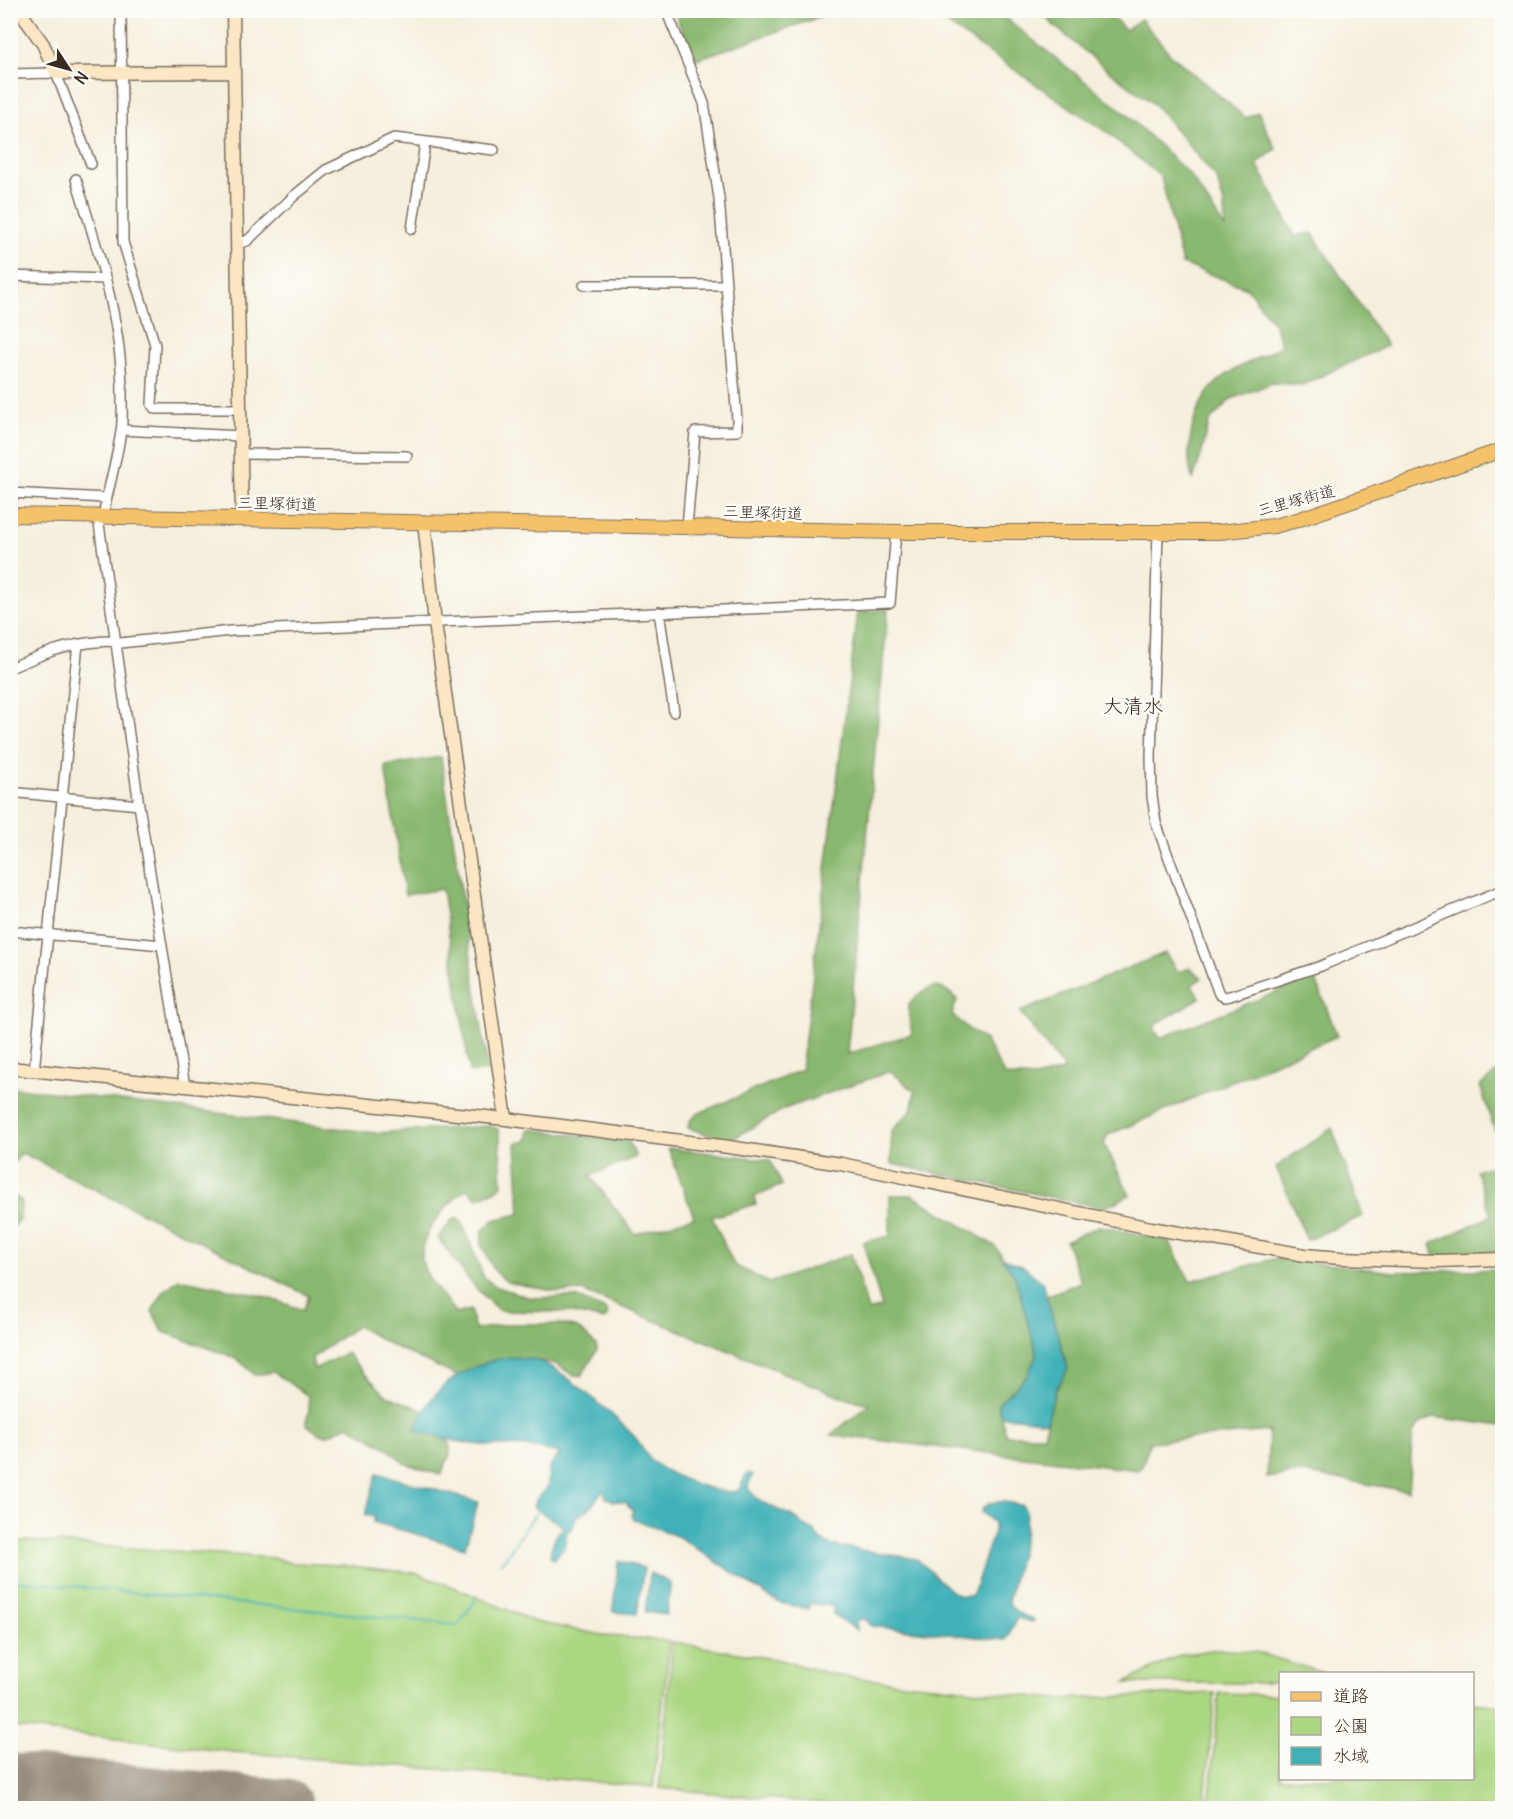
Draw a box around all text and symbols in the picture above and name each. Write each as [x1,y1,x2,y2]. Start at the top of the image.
north arrow [39,39,99,99]
text: N [70,67,92,88]
street label: 三里塚街道 [1255,480,1337,520]
street label: 三里塚街道 [237,492,317,514]
street label: 三里塚街道 [723,501,803,523]
district label: 大清水 [1103,693,1163,718]
legend [1279,1672,1474,1780]
text: 道路 [1333,1684,1369,1707]
text: 公園 [1333,1714,1369,1737]
text: 水域 [1333,1744,1369,1767]

